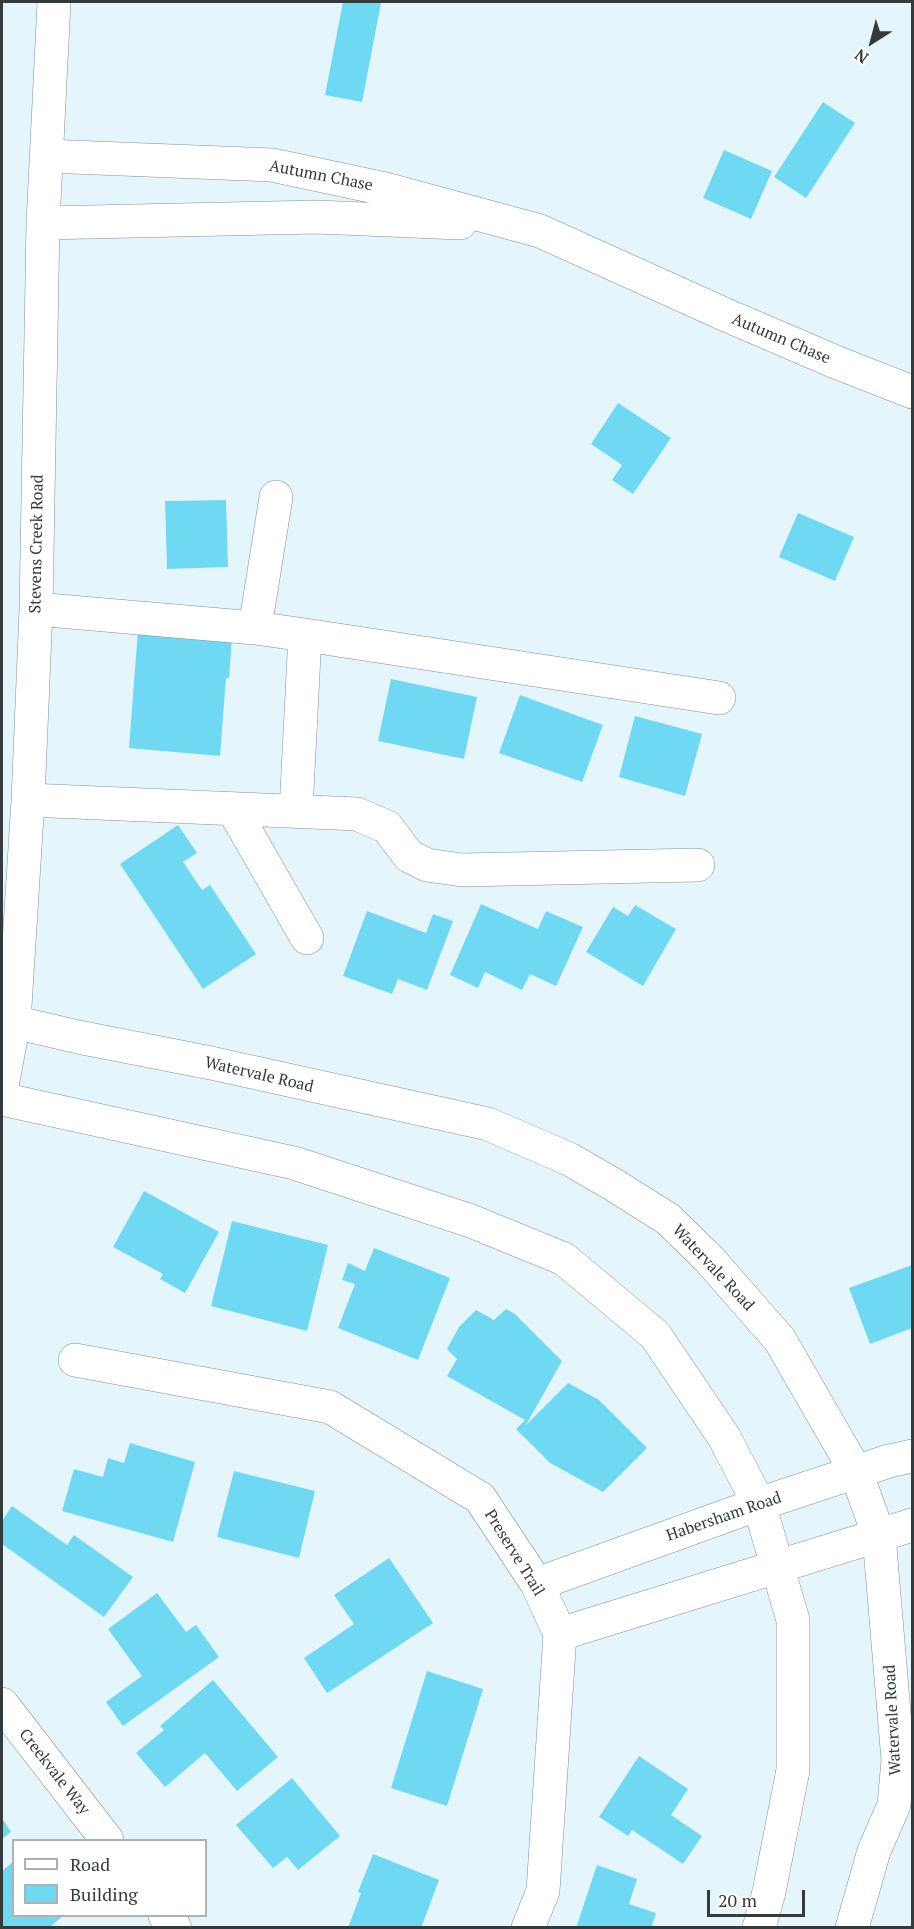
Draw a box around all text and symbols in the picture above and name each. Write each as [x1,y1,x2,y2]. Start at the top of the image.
north arrow [842,12,902,72]
text: N [850,44,873,69]
street label: Autumn Chase [268,157,374,195]
street label: Autumn Chase [729,310,833,368]
street label: Stevens Creek Road [26,474,48,614]
street label: Watervale Road [203,1053,315,1097]
street label: Watervale Road [668,1221,758,1315]
street label: Habersham Road [664,1488,784,1546]
street label: Preserve Trail [480,1506,548,1600]
street label: Watervale Road [881,1664,905,1776]
street label: Creekvale Way [14,1725,94,1819]
legend [12,1839,207,1917]
text: Road [70,1852,110,1876]
scale bar [710,1878,808,1916]
text: Building [70,1882,138,1906]
text: 20 m [718,1888,757,1912]

